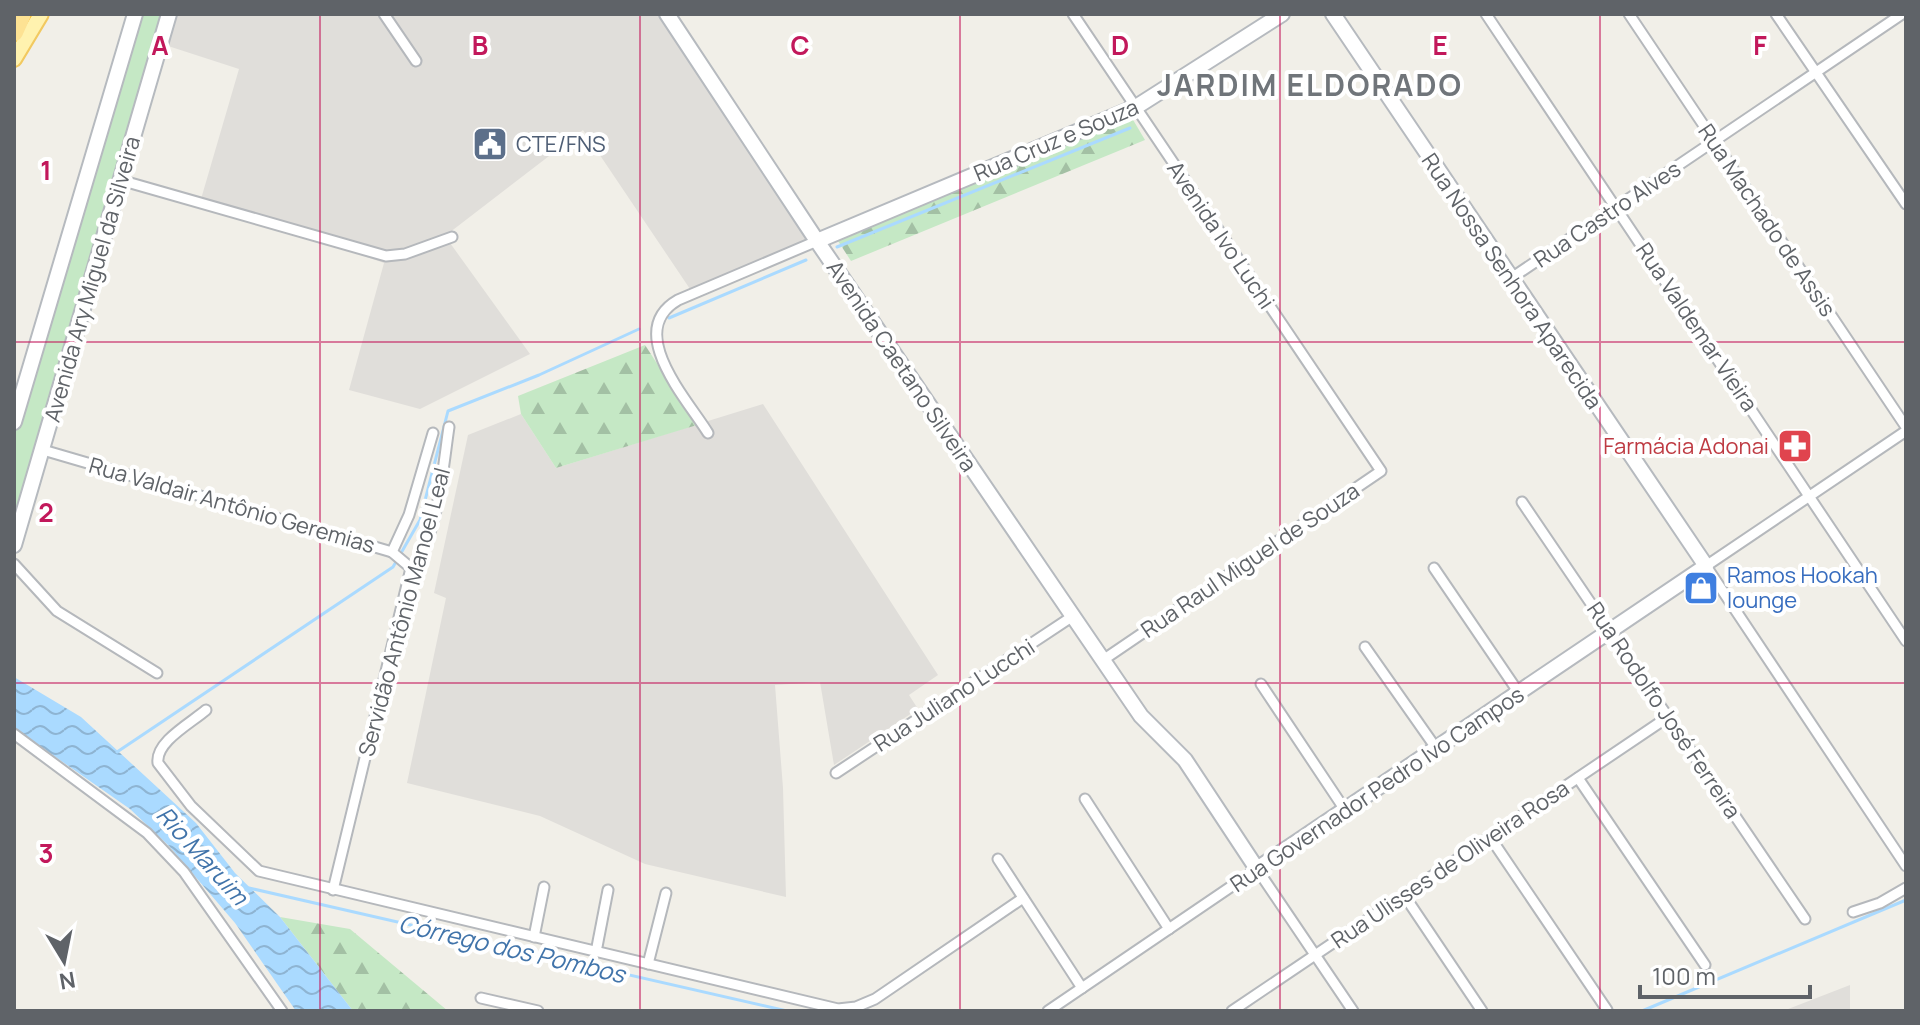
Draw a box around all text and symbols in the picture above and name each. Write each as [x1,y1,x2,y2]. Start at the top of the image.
text: A [151,27,169,63]
text: B [472,27,488,63]
text: C [790,27,810,63]
text: D [1111,27,1129,63]
text: E [1432,27,1448,63]
text: F [1753,27,1767,63]
district label: JARDIM ELDORADO [1157,64,1463,105]
street label: Rua Cruz e Souza [969,92,1143,188]
street label: Rua Machado de Assis [1691,118,1843,322]
public building icon: CTE/FNS [471,125,509,163]
place label: CTE/FNS [516,129,606,159]
street label: Avenida Ary Miguel da Silveira [37,133,147,425]
street label: Rua Nossa Senhora Aparecida [1415,147,1609,415]
text: 1 [40,152,52,188]
street label: Rua Castro Alves [1528,154,1686,274]
street label: Avenida Ivo Luchi [1160,155,1282,315]
street label: Rua Valdemar Vieira [1629,237,1765,417]
street label: Avenida Caetano Silveira [820,255,984,477]
pharmacy icon: Farmácia Adonai [1776,427,1814,465]
place label: Farmácia Adonai [1603,431,1769,461]
street label: Rua Valdair Antônio Geremias [86,450,378,560]
street label: Servidão Antônio Manoel Leal [351,464,457,760]
street label: Rua Raul Miguel de Souza [1135,476,1365,644]
text: 2 [38,494,54,530]
place label: Ramos Hookah lounge [1727,560,1878,615]
shop icon: Ramos Hookah lounge [1682,569,1720,607]
street label: Rua Rodolfo José Ferreira [1580,596,1748,824]
street label: Rua Juliano Lucchi [868,632,1040,758]
street label: Rua Governador Pedro Ivo Campos [1224,679,1530,899]
street label: Rua Ulisses de Oliveira Rosa [1325,773,1575,955]
water label: Rio Maruim [150,799,257,913]
text: 3 [38,835,54,871]
water label: Córrego dos Pombos [396,906,631,991]
north arrow [24,921,104,1001]
scale bar [1640,949,1810,999]
text: 100 m [1652,959,1716,992]
text: N [57,965,78,997]

